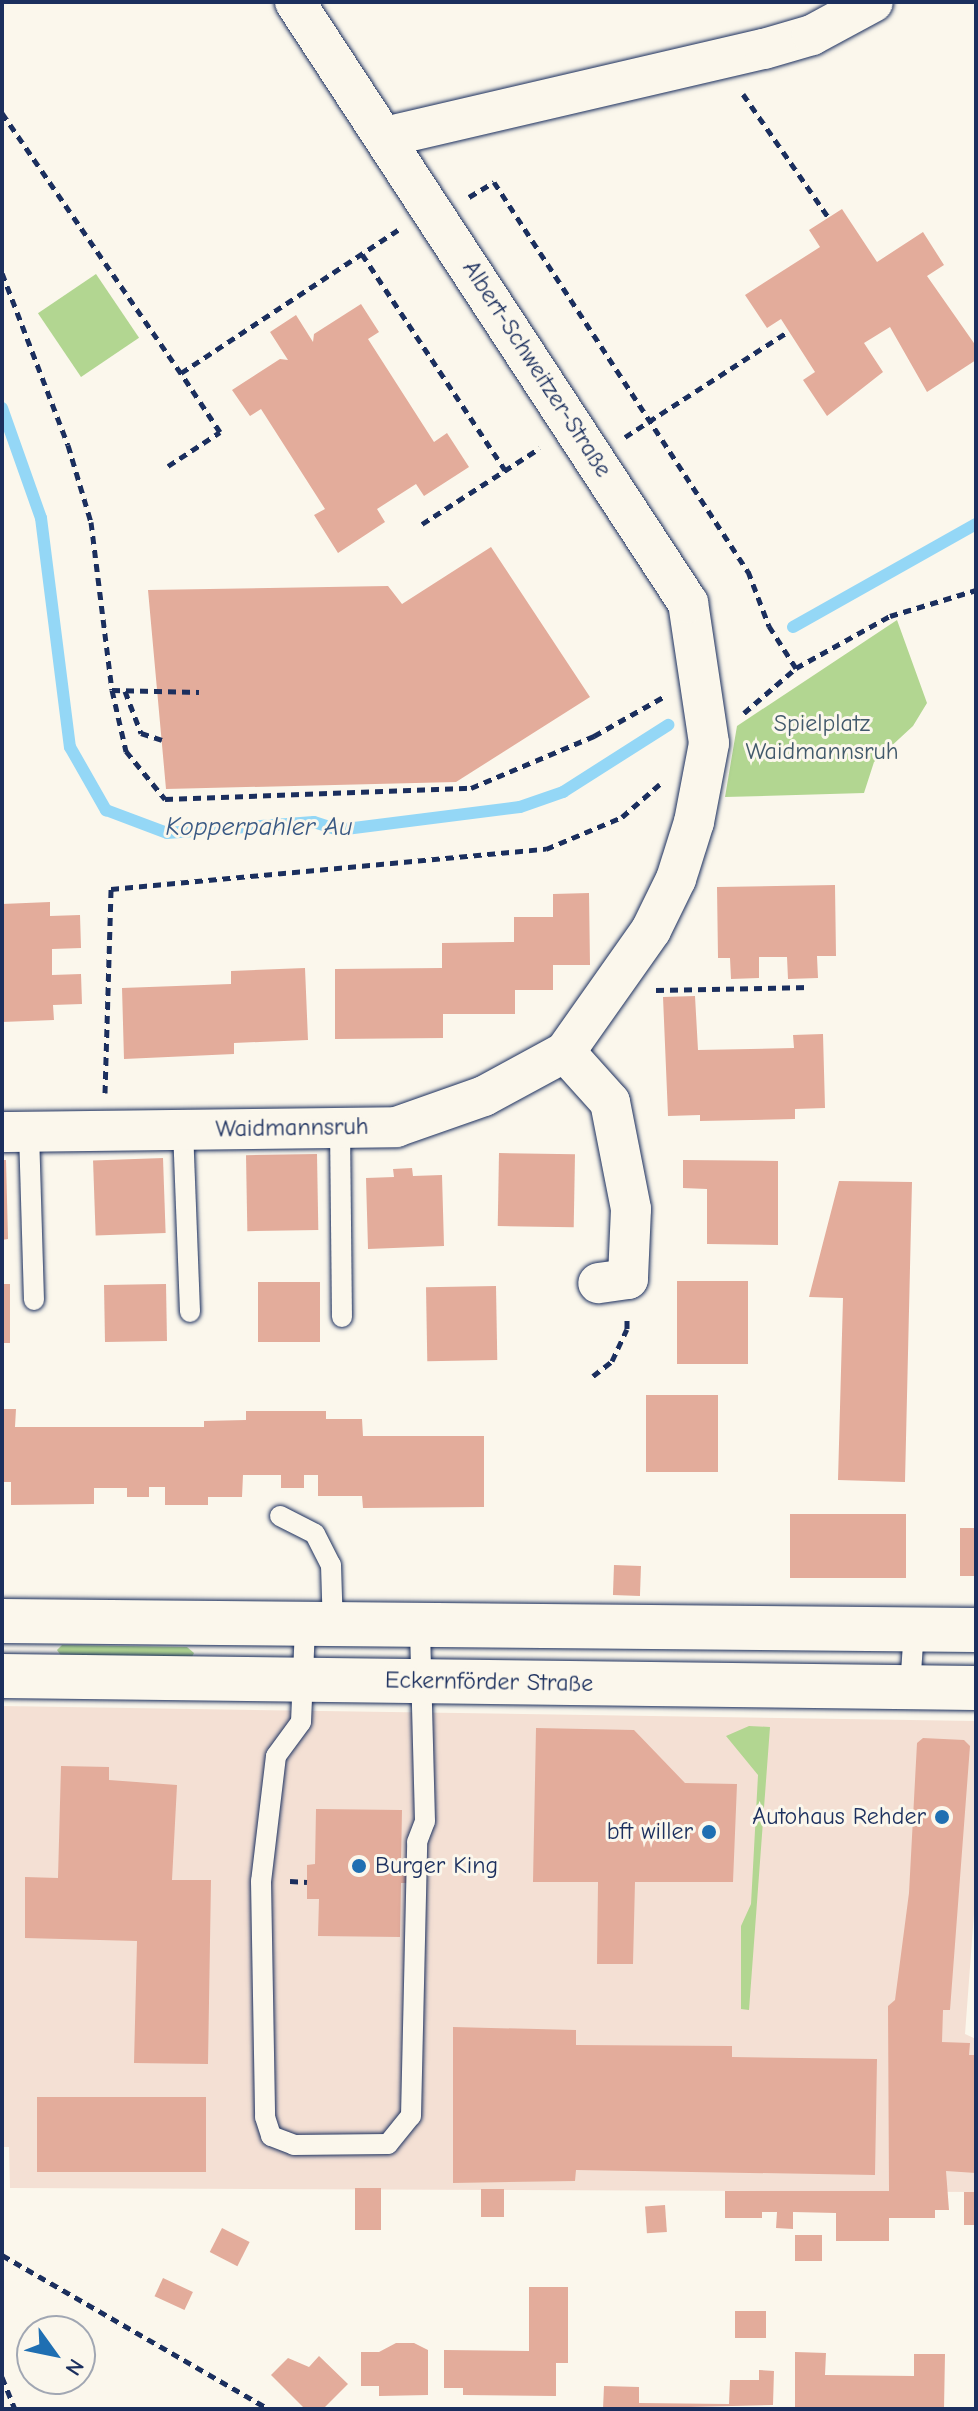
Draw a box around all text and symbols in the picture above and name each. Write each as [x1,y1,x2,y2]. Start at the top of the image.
street label: Albert-Schweitzer-Straße [456,255,618,483]
park label: Spielplatz Waidmannsruh [745,710,899,766]
water label: Kopperpahler Au [165,812,353,844]
street label: Waidmannsruh [215,1112,369,1144]
street label: Eckernförder Straße [385,1666,593,1698]
place label: Autohaus Rehder [752,1803,926,1831]
marker: Autohaus Rehder [933,1808,951,1826]
place label: bft willer [607,1818,693,1846]
marker: bft willer [700,1823,718,1841]
place label: Burger King [375,1852,498,1880]
marker: Burger King [350,1857,368,1875]
north arrow [16,2315,96,2395]
text: N [60,2354,89,2380]

